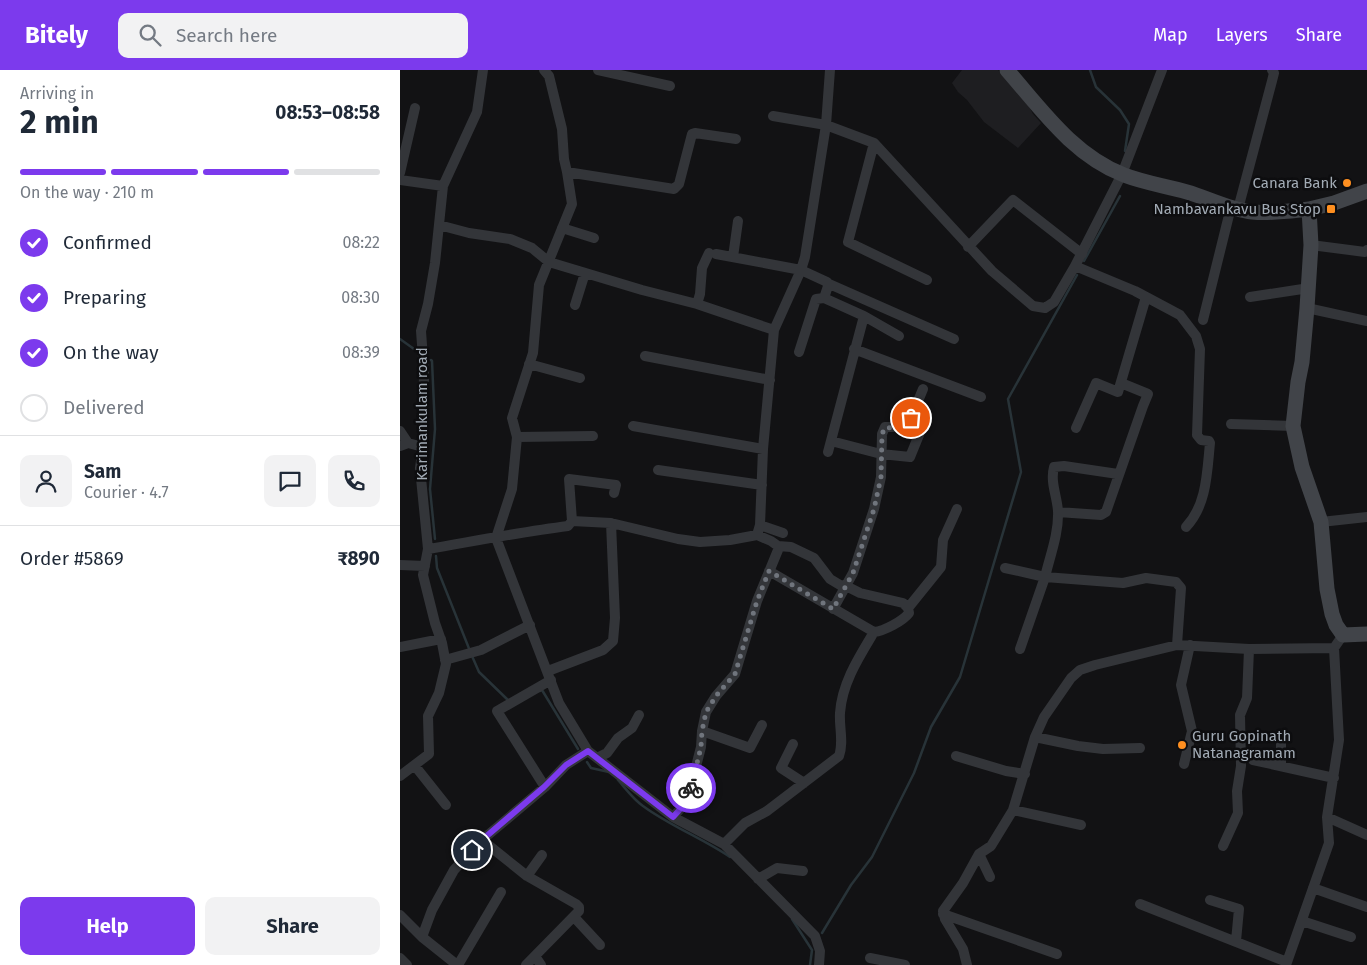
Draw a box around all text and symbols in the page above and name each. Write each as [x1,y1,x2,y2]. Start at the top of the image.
search box [118,13,468,58]
text: Bitely [25,21,88,49]
icon: search [136,21,164,49]
text: Search here [176,24,277,47]
text: Map [1153,24,1188,46]
text: Layers [1216,24,1268,46]
text: Share [1296,24,1342,46]
text: Arriving in [20,84,94,103]
text: 08:53–08:58 [275,101,380,124]
text: 2 min [20,103,99,141]
place label: Canara Bank [1252,174,1337,192]
marker: Canara Bank [1341,177,1353,189]
text: On the way · 210 m [20,183,154,202]
place label: Nambavankavu Bus Stop [1154,200,1321,218]
marker: Nambavankavu Bus Stop [1325,203,1337,215]
icon: check [20,229,48,257]
text: Confirmed [63,231,152,254]
text: 08:22 [343,233,380,252]
icon: check [20,284,48,312]
text: Preparing [63,286,146,309]
text: 08:30 [341,288,380,307]
icon: check [20,339,48,367]
text: On the way [63,341,159,364]
text: 08:39 [342,343,380,362]
street label: Karimankulam road [413,347,431,481]
text: Delivered [63,396,145,419]
pin [890,397,932,439]
icon: bag [897,404,925,432]
button: person [20,455,72,507]
button: chat [264,455,316,507]
button: phone [328,455,380,507]
text: Sam [84,460,121,483]
text: Courier · 4.7 [84,483,169,502]
text: Order #5869 [20,547,124,570]
text: ₹890 [337,547,380,570]
place label: Guru Gopinath Natanagramam [1192,727,1296,762]
marker: Guru Gopinath Natanagramam [1176,739,1188,751]
courier [666,763,716,813]
icon: bike [677,774,705,802]
pin [451,829,493,871]
icon: home [458,836,486,864]
button: Help [20,897,195,955]
button: Share [205,897,380,955]

